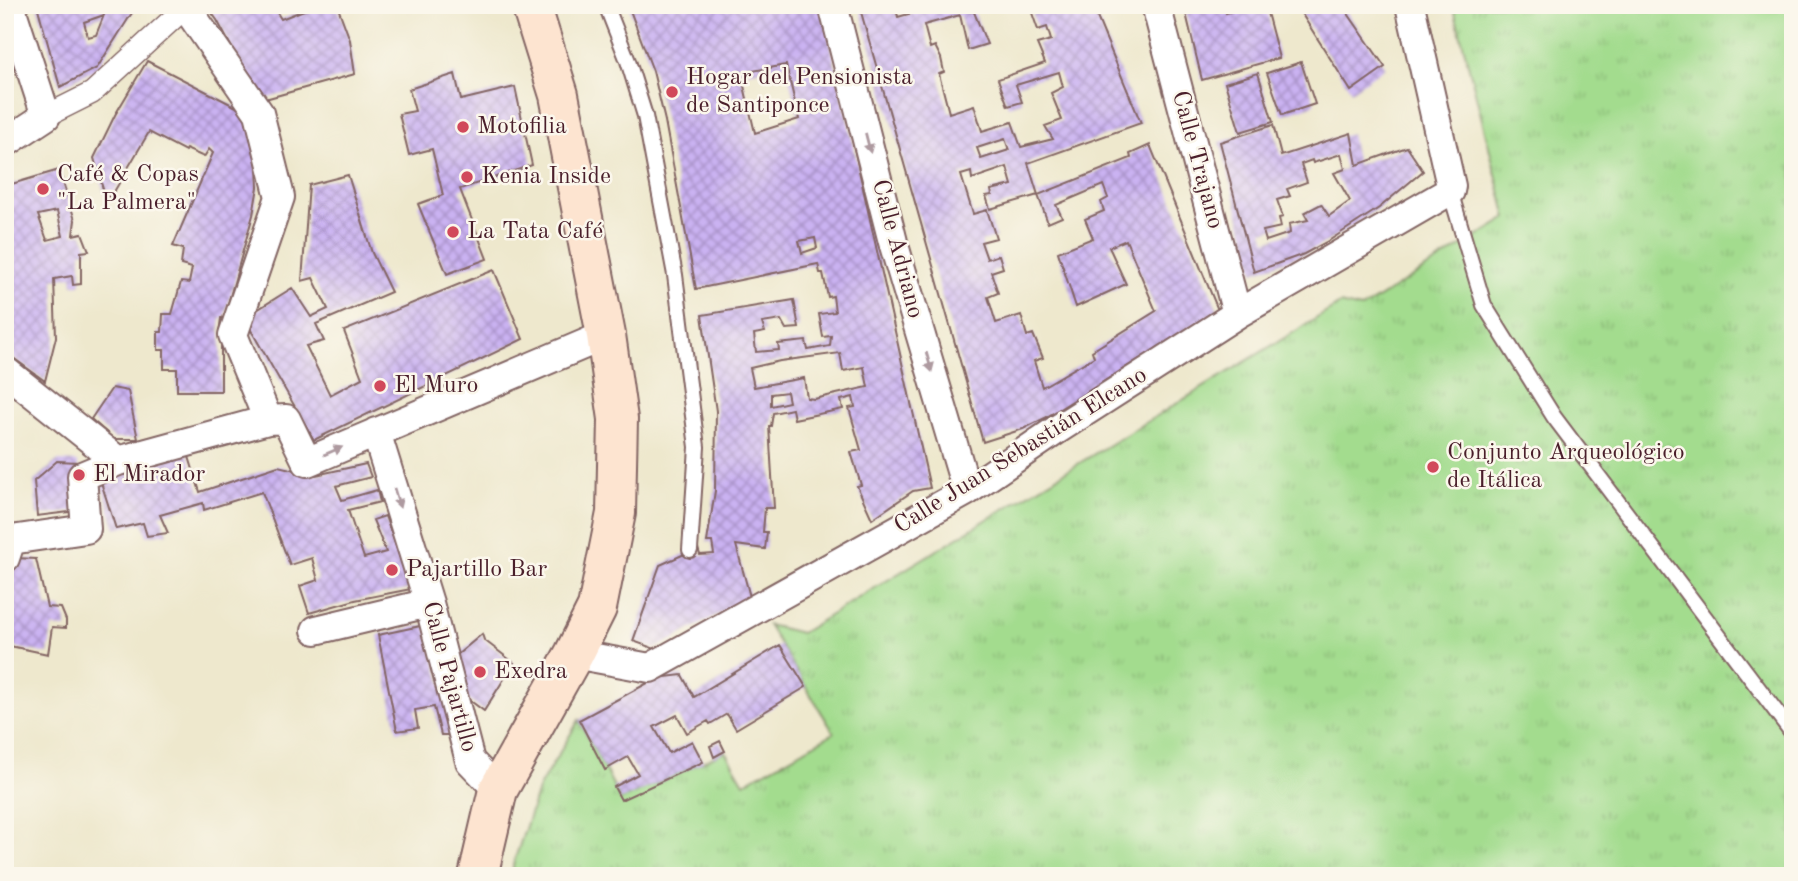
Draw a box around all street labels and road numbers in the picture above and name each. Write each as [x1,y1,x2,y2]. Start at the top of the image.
street label: Calle Trajano [1167,88,1227,232]
street label: Calle Adriano [867,177,927,321]
street label: Calle Juan Sebastián Elcano [890,363,1152,539]
street label: Calle Pajartillo [417,599,481,755]

